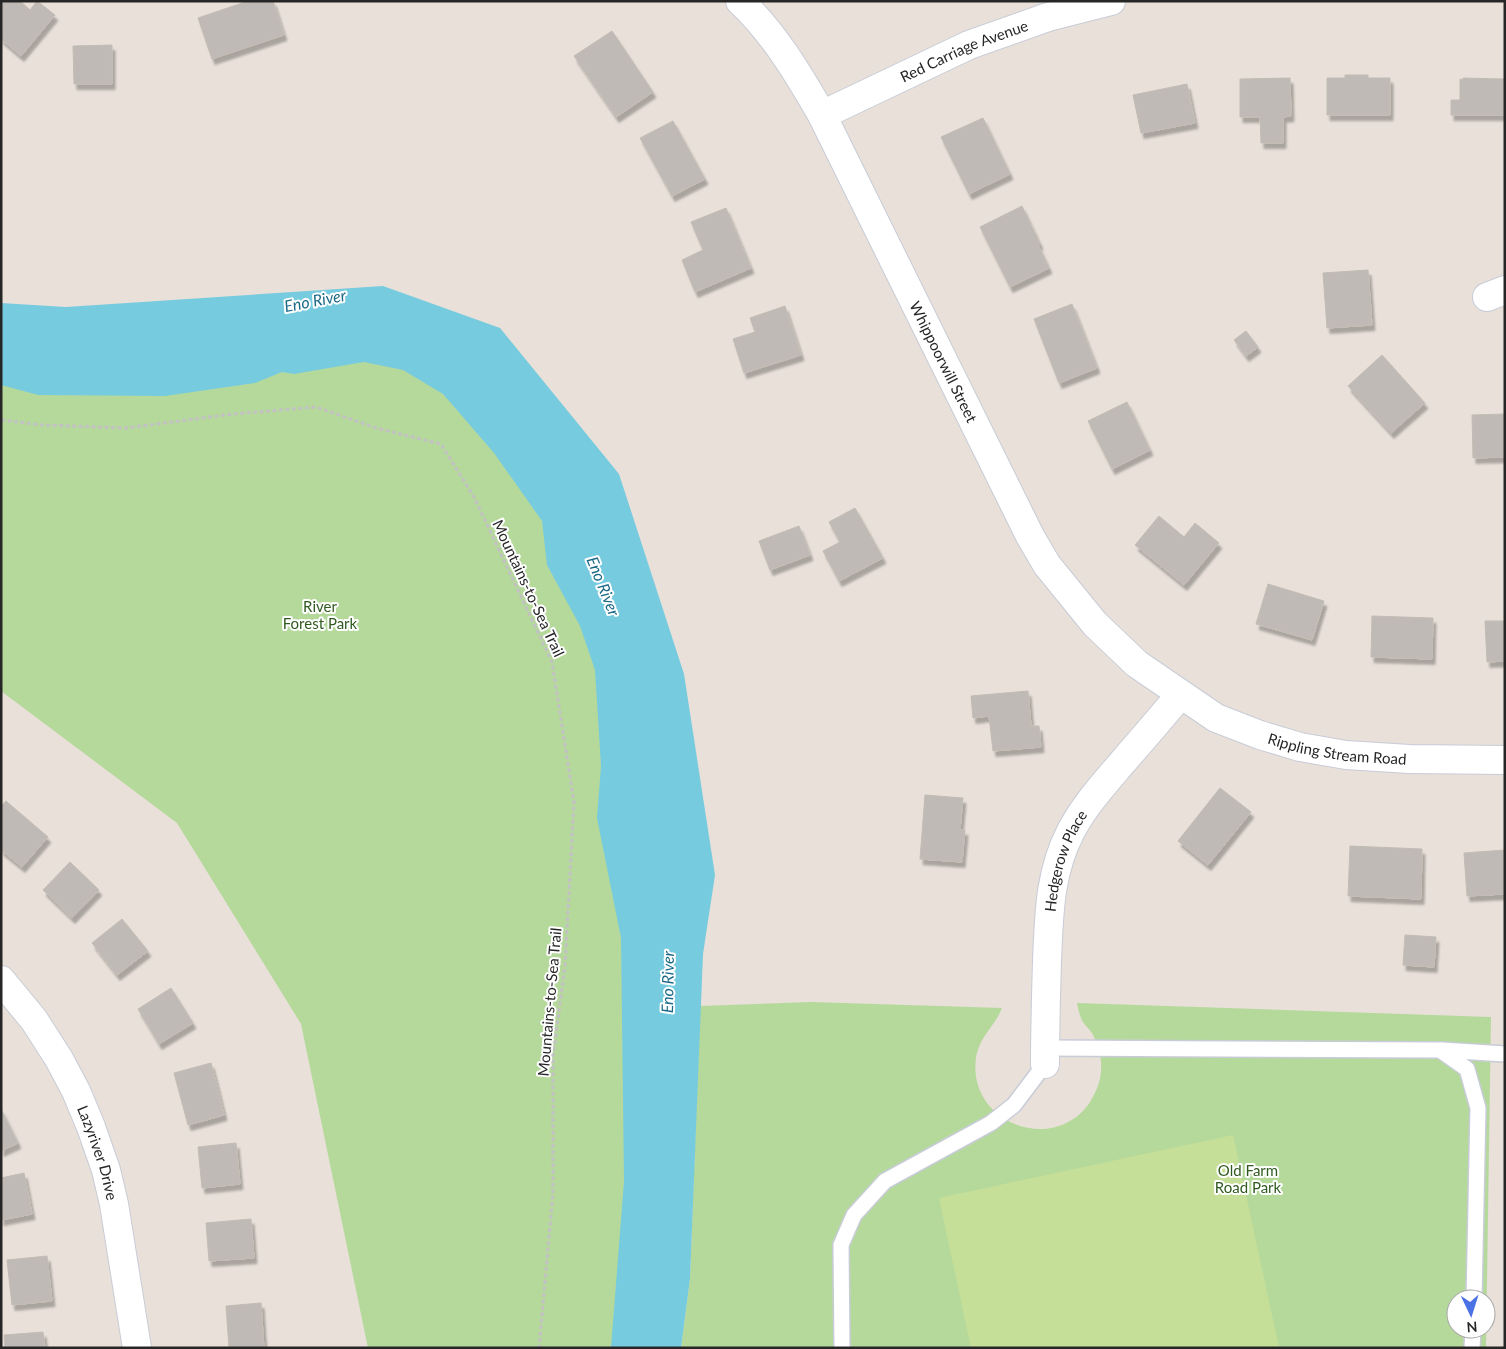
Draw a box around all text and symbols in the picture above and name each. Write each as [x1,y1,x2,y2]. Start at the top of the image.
street label: Red Carriage Avenue [897,16,1030,86]
water label: Eno River [283,285,348,315]
street label: Whippoorwill Street [906,298,982,426]
street label: Mountains-to-Sea Trail [489,517,569,659]
water label: Eno River [584,554,625,619]
park label: River Forest Park [283,597,358,632]
street label: Rippling Stream Road [1266,729,1407,768]
street label: Hedgerow Place [1041,806,1090,912]
street label: Mountains-to-Sea Trail [534,927,564,1077]
water label: Eno River [657,950,677,1013]
street label: Lazyriver Drive [74,1102,122,1202]
park label: Old Farm Road Park [1215,1161,1282,1196]
north arrow [1446,1289,1496,1339]
text: N [1466,1319,1478,1336]

